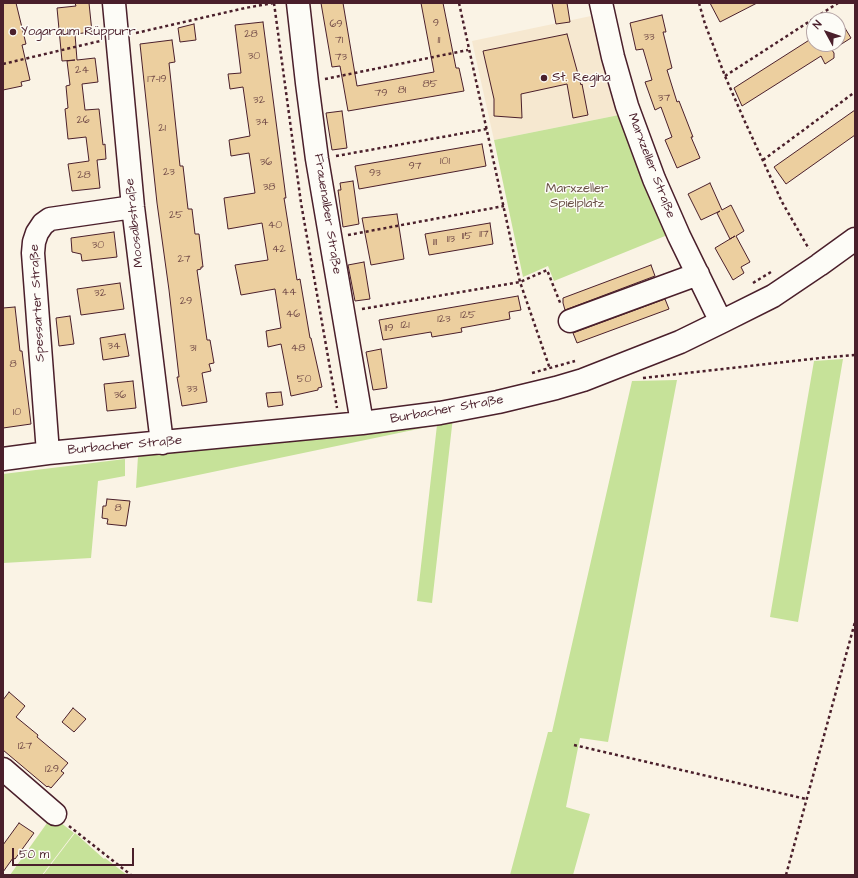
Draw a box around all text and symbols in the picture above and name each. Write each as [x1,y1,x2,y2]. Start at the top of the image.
north arrow [806,12,846,52]
house number: 9 [433,17,439,31]
text: N [809,17,825,32]
house number: 69 [329,18,343,32]
place label: Yogaraum Rüppurr [21,24,136,40]
marker: Yogaraum Rüppurr [8,27,18,37]
house number: 28 [244,28,258,42]
house number: 33 [643,31,655,45]
house number: 71 [335,34,343,48]
house number: 11 [438,34,440,48]
house number: 30 [248,50,260,64]
house number: 73 [335,51,347,65]
house number: 24 [75,64,89,78]
place label: St. Regina [552,70,611,86]
house number: 17-19 [147,73,167,87]
marker: St. Regina [539,73,549,83]
house number: 85 [423,78,437,92]
house number: 81 [398,84,406,98]
house number: 79 [374,87,388,101]
house number: 37 [658,92,670,106]
house number: 32 [253,94,265,108]
street label: Marxzeller Straße [624,111,678,221]
house number: 26 [76,114,90,128]
house number: 34 [255,116,269,130]
house number: 21 [158,122,166,136]
street label: Frauenalber Straße [310,153,344,275]
house number: 101 [440,155,450,169]
house number: 36 [260,156,272,170]
house number: 97 [408,160,422,174]
house number: 23 [163,166,175,180]
house number: 93 [369,167,381,181]
house number: 28 [77,169,91,183]
street label: Moosalbstraße [123,178,147,268]
house number: 38 [263,181,275,195]
park label: Marxzeller Spielplatz [546,181,608,212]
house number: 25 [169,209,183,223]
house number: 40 [268,219,282,233]
house number: 117 [479,228,489,242]
house number: 115 [462,230,472,244]
house number: 113 [447,233,455,247]
house number: 111 [433,236,437,250]
house number: 30 [92,239,104,253]
house number: 42 [272,243,286,257]
street label: Spessarter Straße [27,244,49,362]
house number: 27 [177,253,191,267]
house number: 44 [282,286,296,300]
house number: 32 [94,287,106,301]
house number: 29 [180,295,192,309]
house number: 46 [286,308,300,322]
house number: 125 [460,309,476,323]
house number: 123 [437,313,451,327]
house number: 121 [400,319,410,333]
house number: 119 [384,322,394,336]
house number: 34 [107,340,121,354]
house number: 31 [189,342,197,356]
house number: 48 [291,342,305,356]
house number: 8 [9,358,17,372]
house number: 50 [297,373,311,387]
house number: 33 [186,383,198,397]
house number: 36 [114,389,126,403]
street label: Burbacher Straße [389,392,505,428]
house number: 10 [13,406,21,420]
street label: Burbacher Straße [67,433,183,459]
house number: 8 [114,502,122,516]
house number: 127 [18,740,32,754]
house number: 129 [45,763,59,777]
scale bar [14,840,136,866]
text: 50 m [19,846,49,863]

